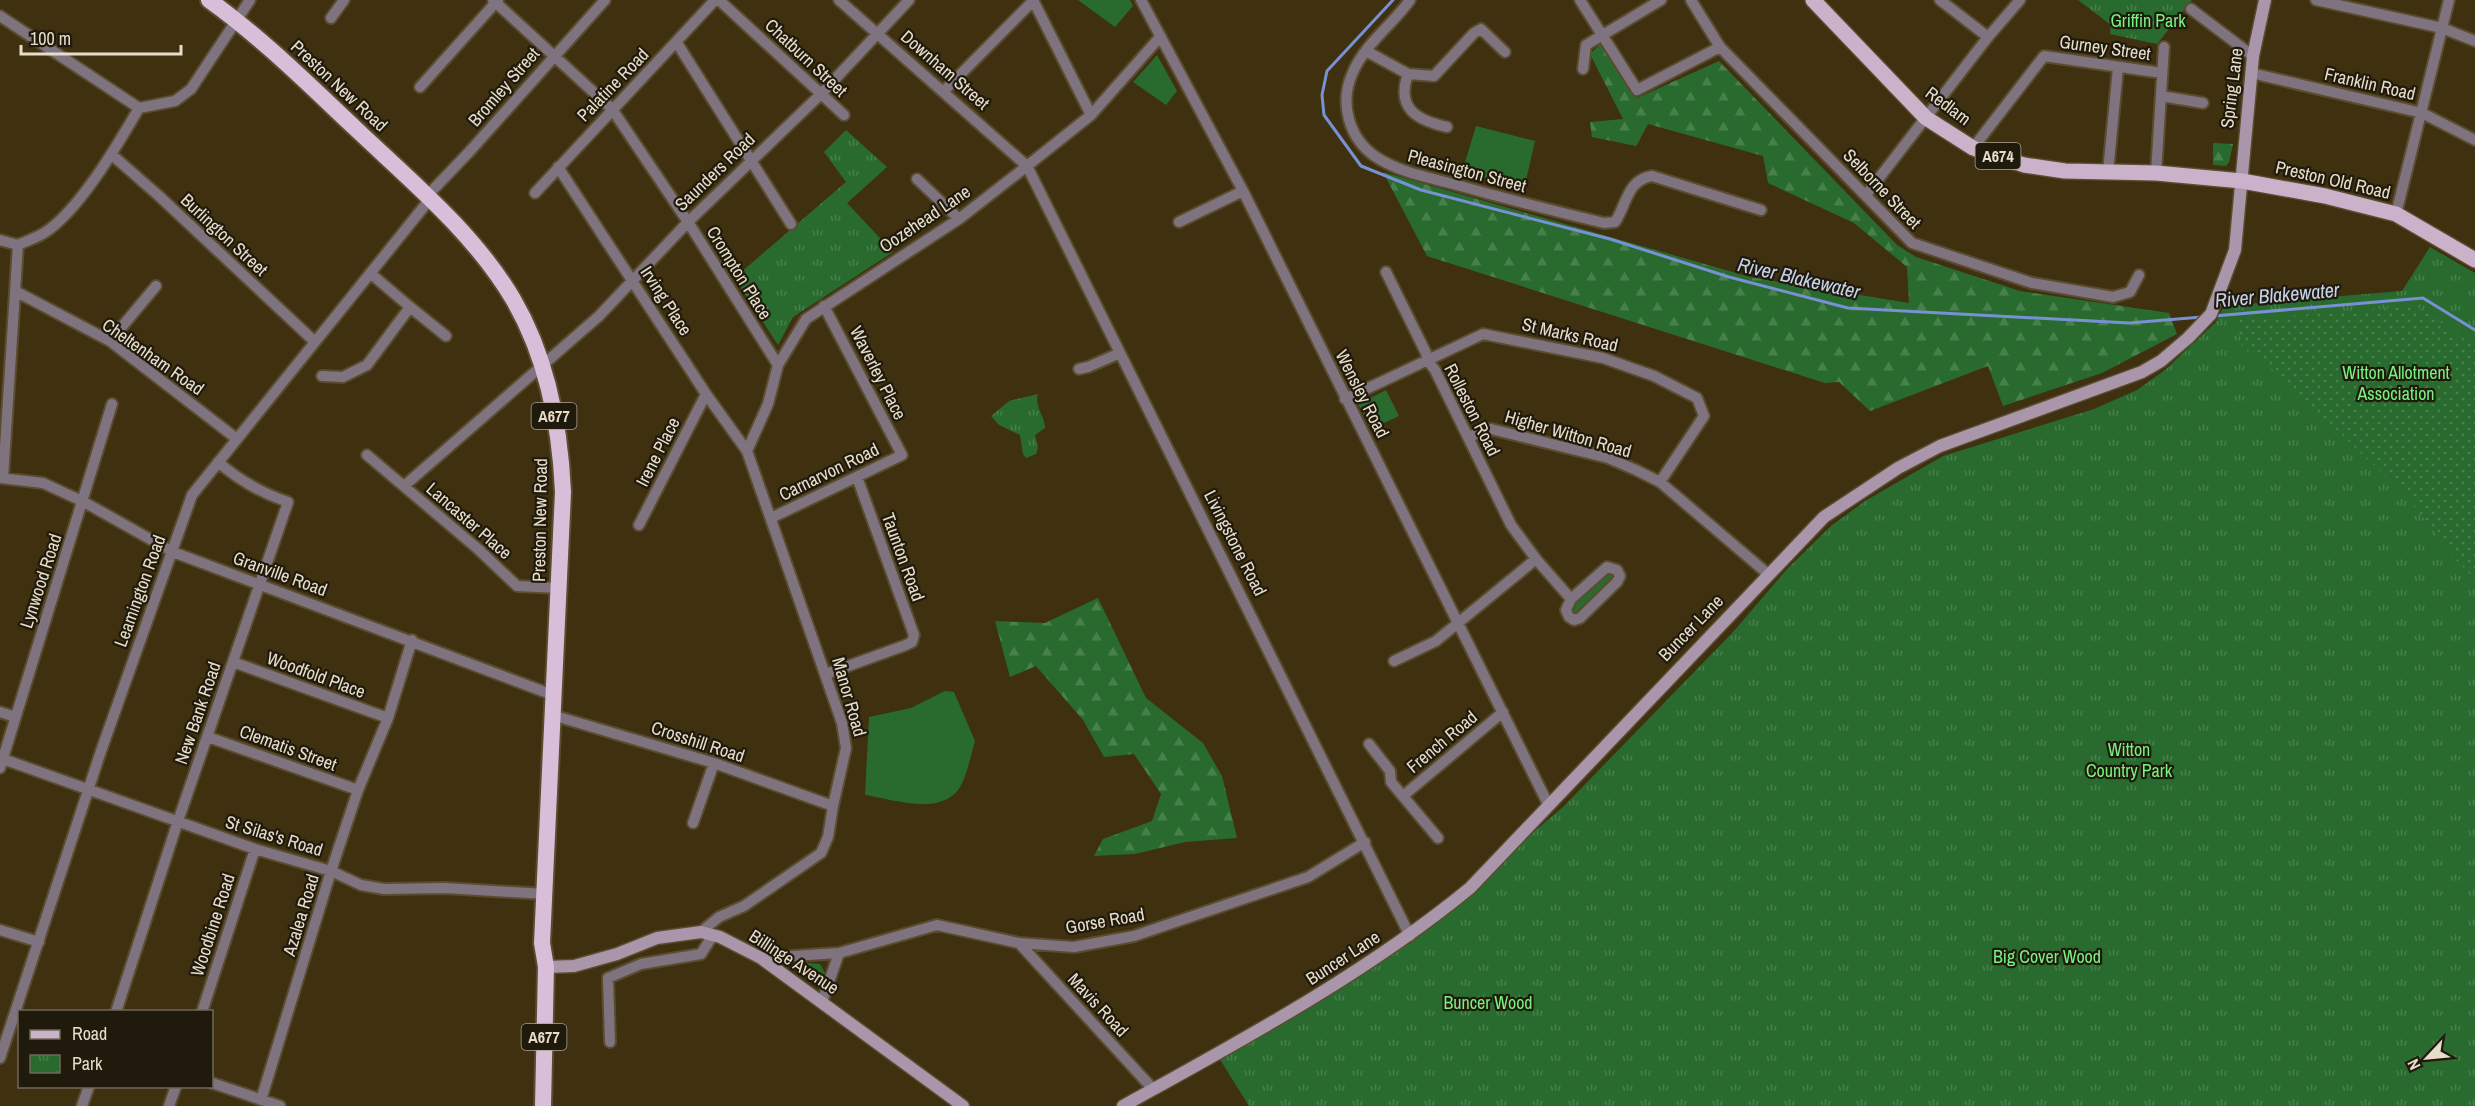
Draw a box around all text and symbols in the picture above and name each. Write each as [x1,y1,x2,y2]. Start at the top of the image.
park label: Griffin Park [2110,8,2186,33]
street label: Chatburn Street [760,13,853,102]
scale bar [21,18,182,56]
street label: Downham Street [896,24,995,115]
text: 100 m [30,26,71,51]
street label: Gurney Street [2058,29,2152,66]
street label: Preston New Road [286,34,393,137]
street label: Bromley Street [462,42,545,132]
street label: Palatine Road [571,42,654,127]
street label: Spring Lane [2214,46,2249,129]
street label: Franklin Road [2322,61,2418,106]
street label: Redlam [1920,80,1976,131]
street label: Saunders Road [669,127,760,216]
street label: Pleasington Street [1405,143,1529,198]
street label: Selborne Street [1838,143,1927,234]
road number: A674 [1976,143,2020,169]
street label: Preston Old Road [2273,154,2393,205]
street label: Oozehead Lane [874,179,975,258]
street label: Burlington Street [175,188,273,282]
street label: Crompton Place [701,221,778,324]
water label: River Blakewater [1735,250,1863,305]
street label: Irving Place [635,261,698,340]
water label: River Blakewater [2214,276,2341,313]
street label: St Marks Road [1520,311,1620,358]
street label: Cheltenham Road [97,312,209,401]
street label: Waverley Place [844,322,913,424]
street label: Wensley Road [1330,345,1395,442]
street label: Rolleston Road [1438,359,1506,460]
park label: Witton Allotment Association [2342,360,2450,406]
road number: A677 [532,403,576,429]
street label: Higher Witton Road [1502,404,1634,464]
street label: Irene Place [629,413,686,491]
street label: Carnarvon Road [775,437,883,507]
street label: Preston New Road [526,458,553,582]
street label: Lancaster Place [421,476,517,565]
street label: Livingstone Road [1198,486,1273,600]
street label: Taunton Road [876,509,931,604]
street label: Lynwood Road [14,530,68,631]
street label: Leamington Road [108,531,171,650]
street label: Granville Road [230,545,331,602]
street label: Buncer Lane [1653,589,1729,666]
street label: Woodfold Place [263,645,369,704]
street label: Manor Road [826,654,873,739]
street label: New Bank Road [168,658,227,767]
street label: French Road [1401,705,1482,779]
street label: Crosshill Road [648,715,748,768]
street label: Clematis Street [236,718,340,777]
park label: Witton Country Park [2086,737,2173,783]
street label: St Silas's Road [222,809,326,862]
street label: Woodbine Road [184,870,241,979]
street label: Azalea Road [276,871,325,960]
street label: Gorse Road [1064,901,1146,940]
street label: Billinge Avenue [745,923,844,1000]
street label: Buncer Lane [1301,924,1385,991]
park label: Big Cover Wood [1993,944,2101,969]
street label: Mavis Road [1062,967,1134,1042]
park label: Buncer Wood [1443,990,1533,1015]
legend [18,1010,213,1088]
text: Road [72,1021,107,1046]
road number: A677 [522,1024,566,1050]
north arrow [2397,1028,2457,1088]
text: Park [72,1051,103,1076]
text: N [2402,1055,2425,1074]

